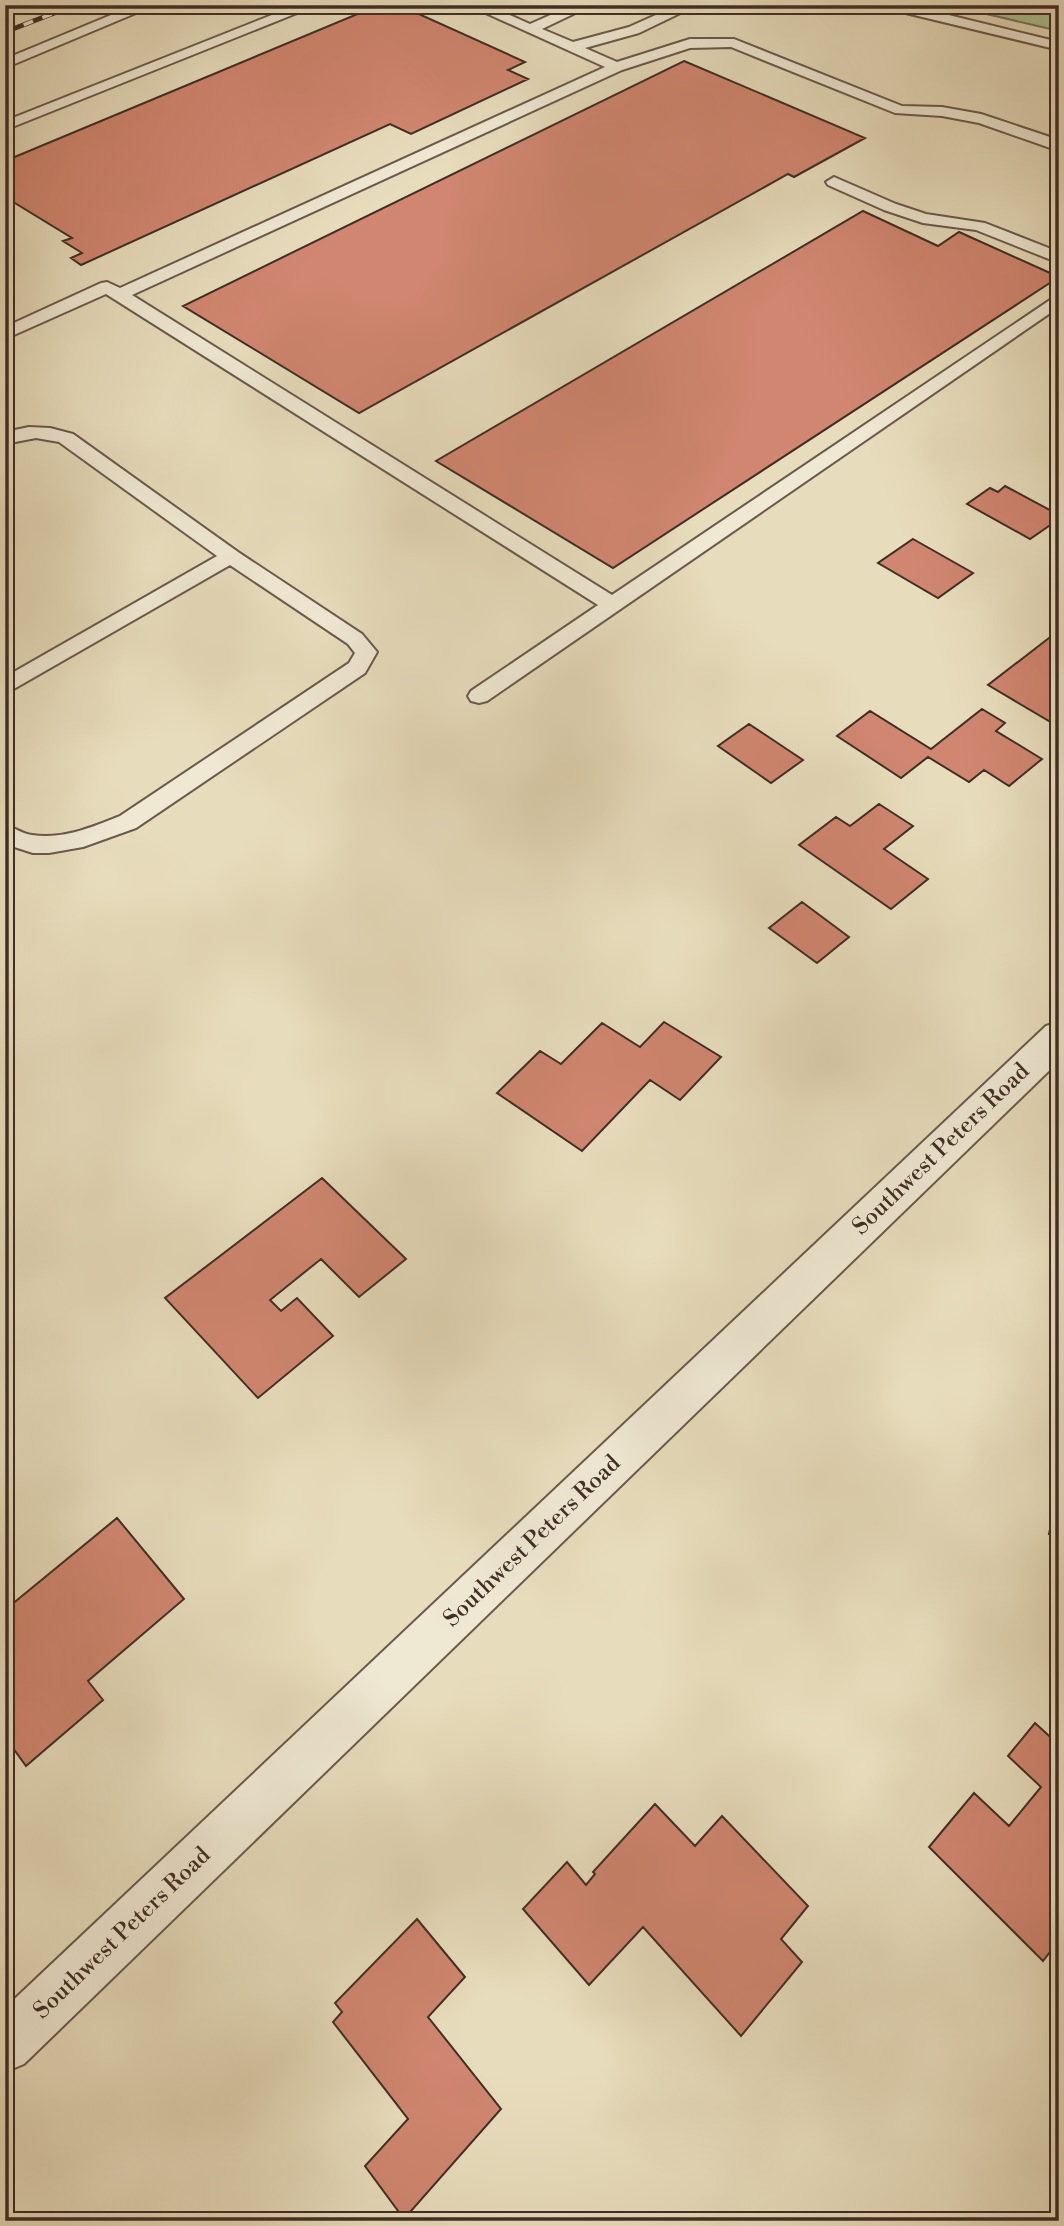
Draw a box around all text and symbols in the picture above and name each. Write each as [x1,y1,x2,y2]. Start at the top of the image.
street label: Southwest Peters Road [847,1057,1035,1241]
street label: Southwest Peters Road [438,1449,626,1633]
street label: Southwest Peters Road [28,1841,216,2025]

